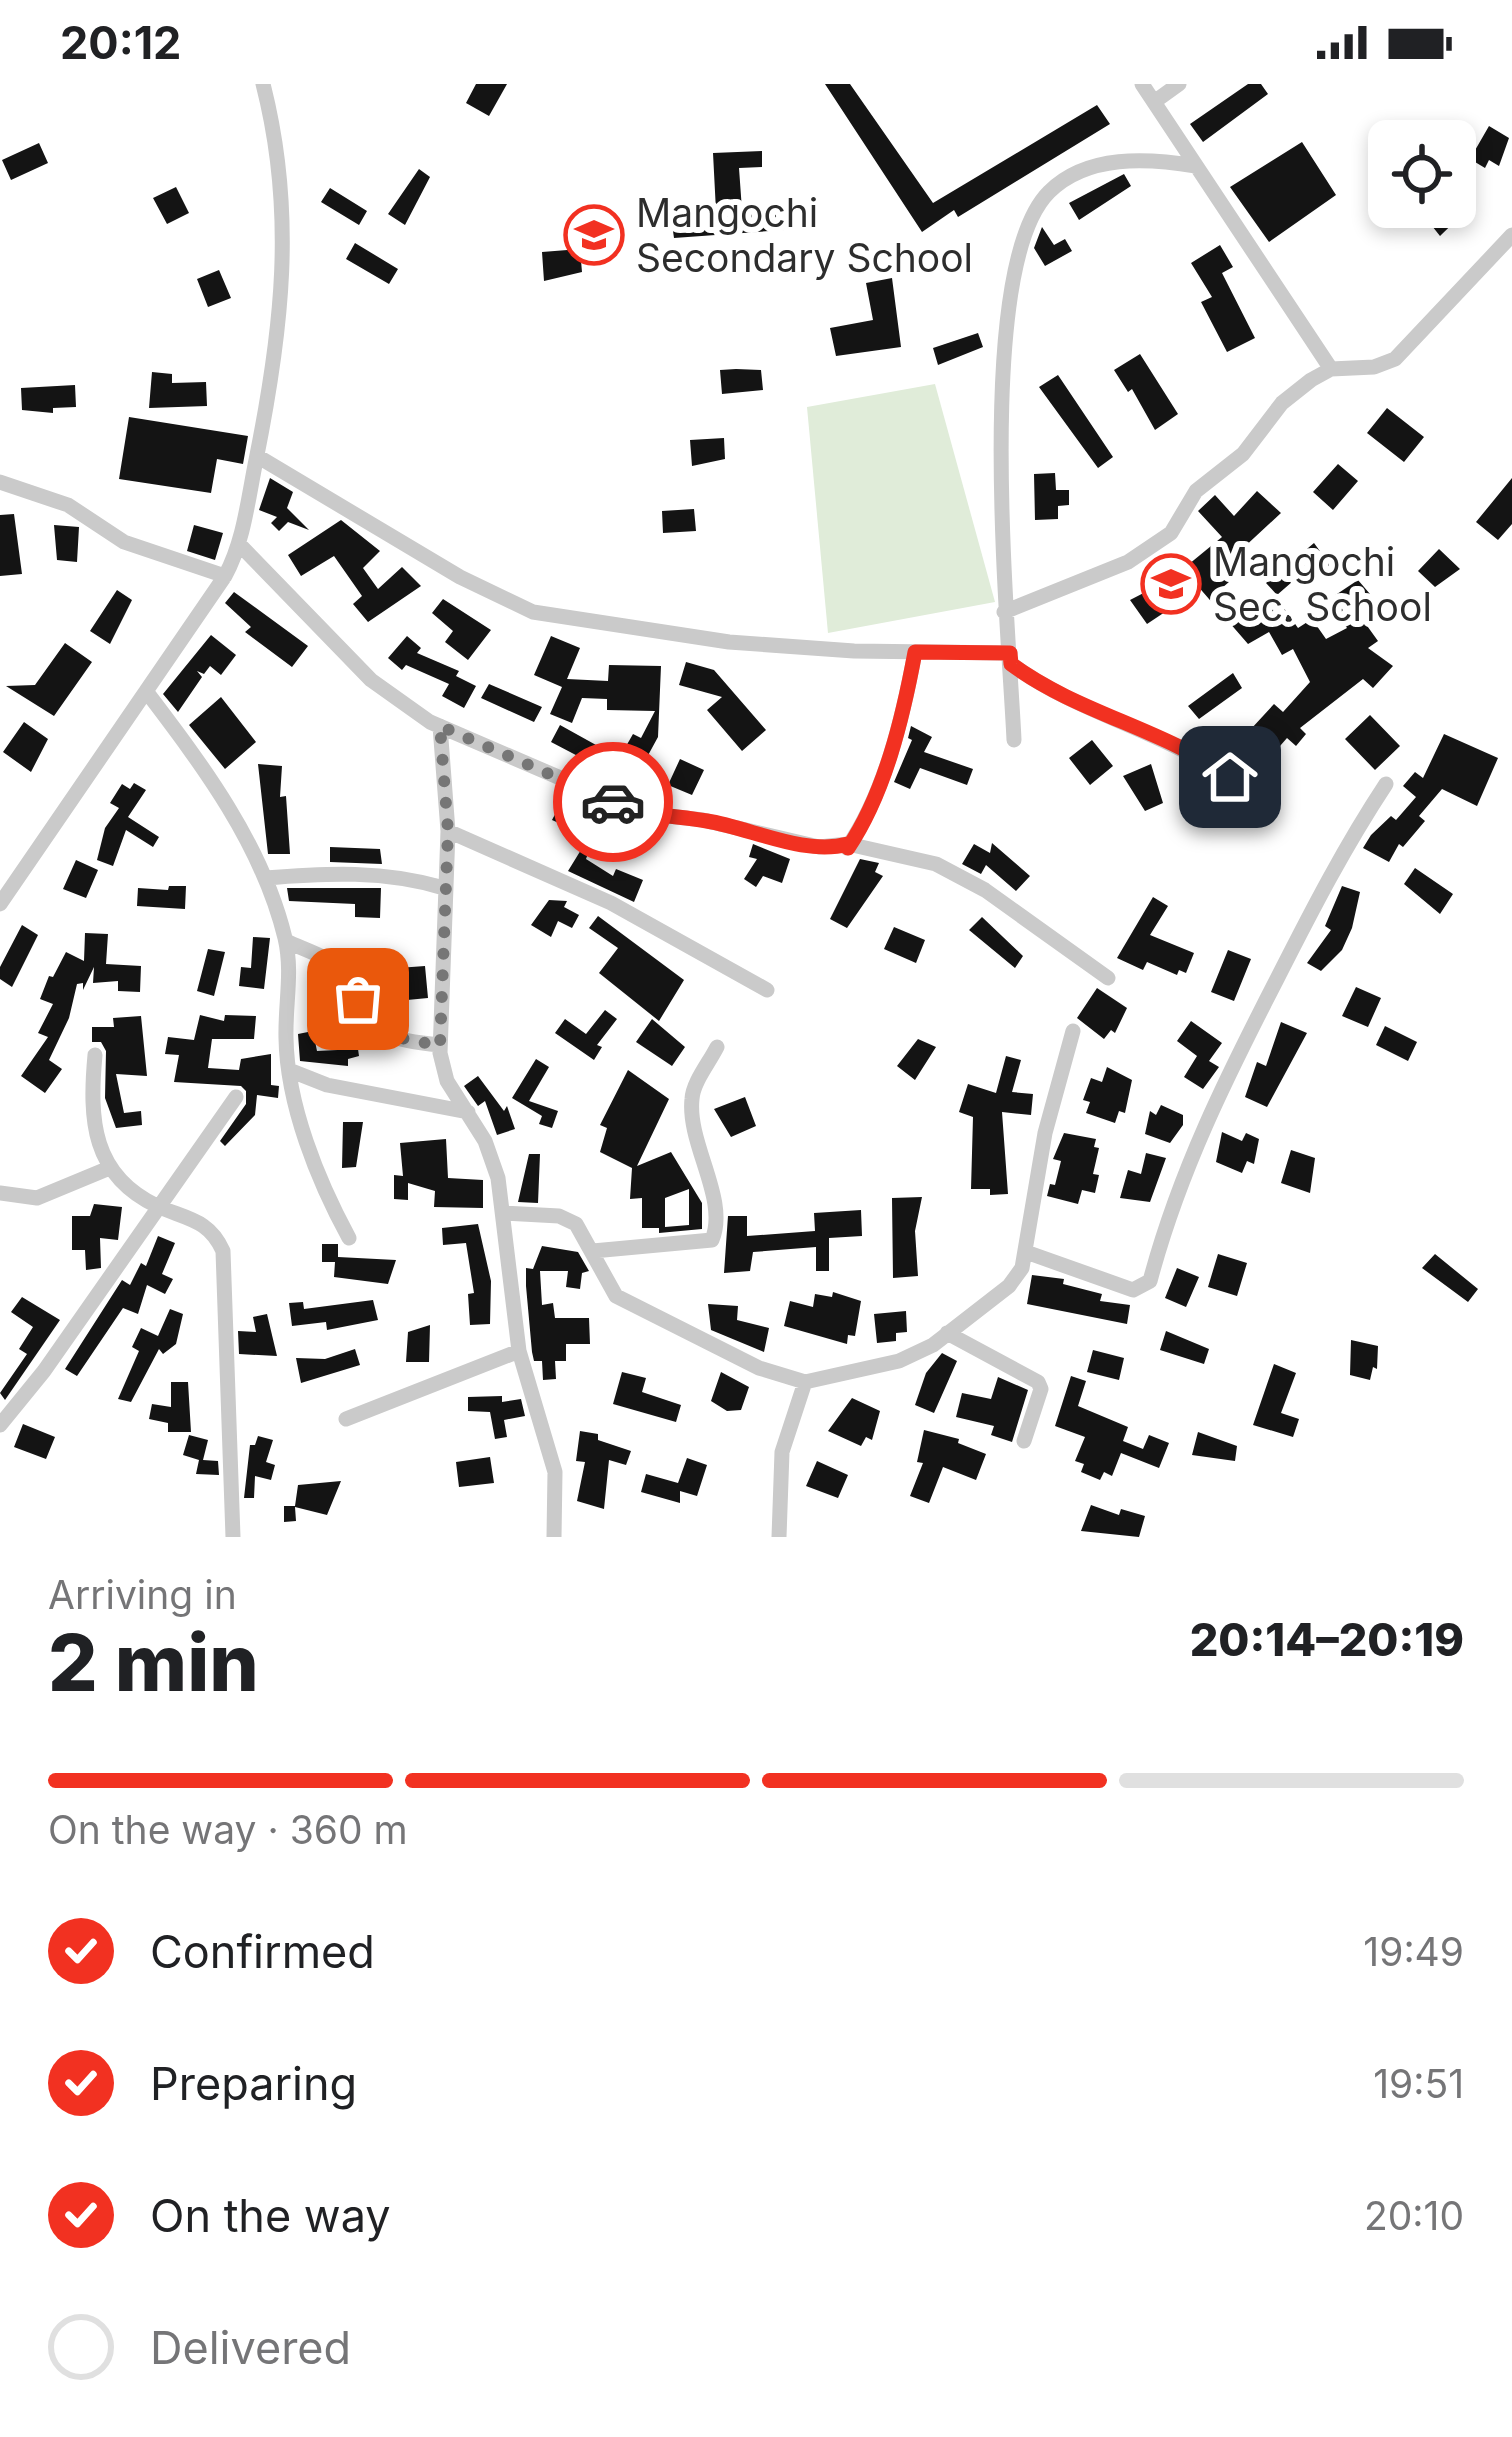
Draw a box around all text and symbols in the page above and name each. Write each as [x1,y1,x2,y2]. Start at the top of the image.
text: 20:12 [60,15,181,70]
map controls [1368,120,1476,228]
button: locate [1368,120,1476,228]
place label: Mangochi Secondary School [636,189,973,281]
school or university icon: Mangochi Secondary School [563,204,625,266]
place label: Mangochi Sec. School [1213,538,1432,630]
school or university icon: Mangochi Sec. School [1140,553,1202,615]
pin [1179,726,1281,828]
courier [553,742,673,862]
icon: home [1197,744,1263,810]
icon: car [580,769,646,835]
pin [307,948,409,1050]
icon: bag [325,966,391,1032]
text: Arriving in [48,1571,237,1618]
text: 20:14–20:19 [1190,1612,1464,1667]
text: 2 min [48,1615,259,1710]
text: On the way · 360 m [48,1806,408,1853]
icon: check [48,1918,114,1984]
text: Confirmed [150,1924,375,1979]
text: 19:49 [1363,1928,1464,1975]
icon: check [48,2050,114,2116]
text: Preparing [150,2056,357,2111]
text: 19:51 [1373,2060,1464,2107]
icon: check [48,2182,114,2248]
text: On the way [150,2188,391,2243]
text: 20:10 [1364,2192,1464,2239]
text: Delivered [150,2320,351,2375]

